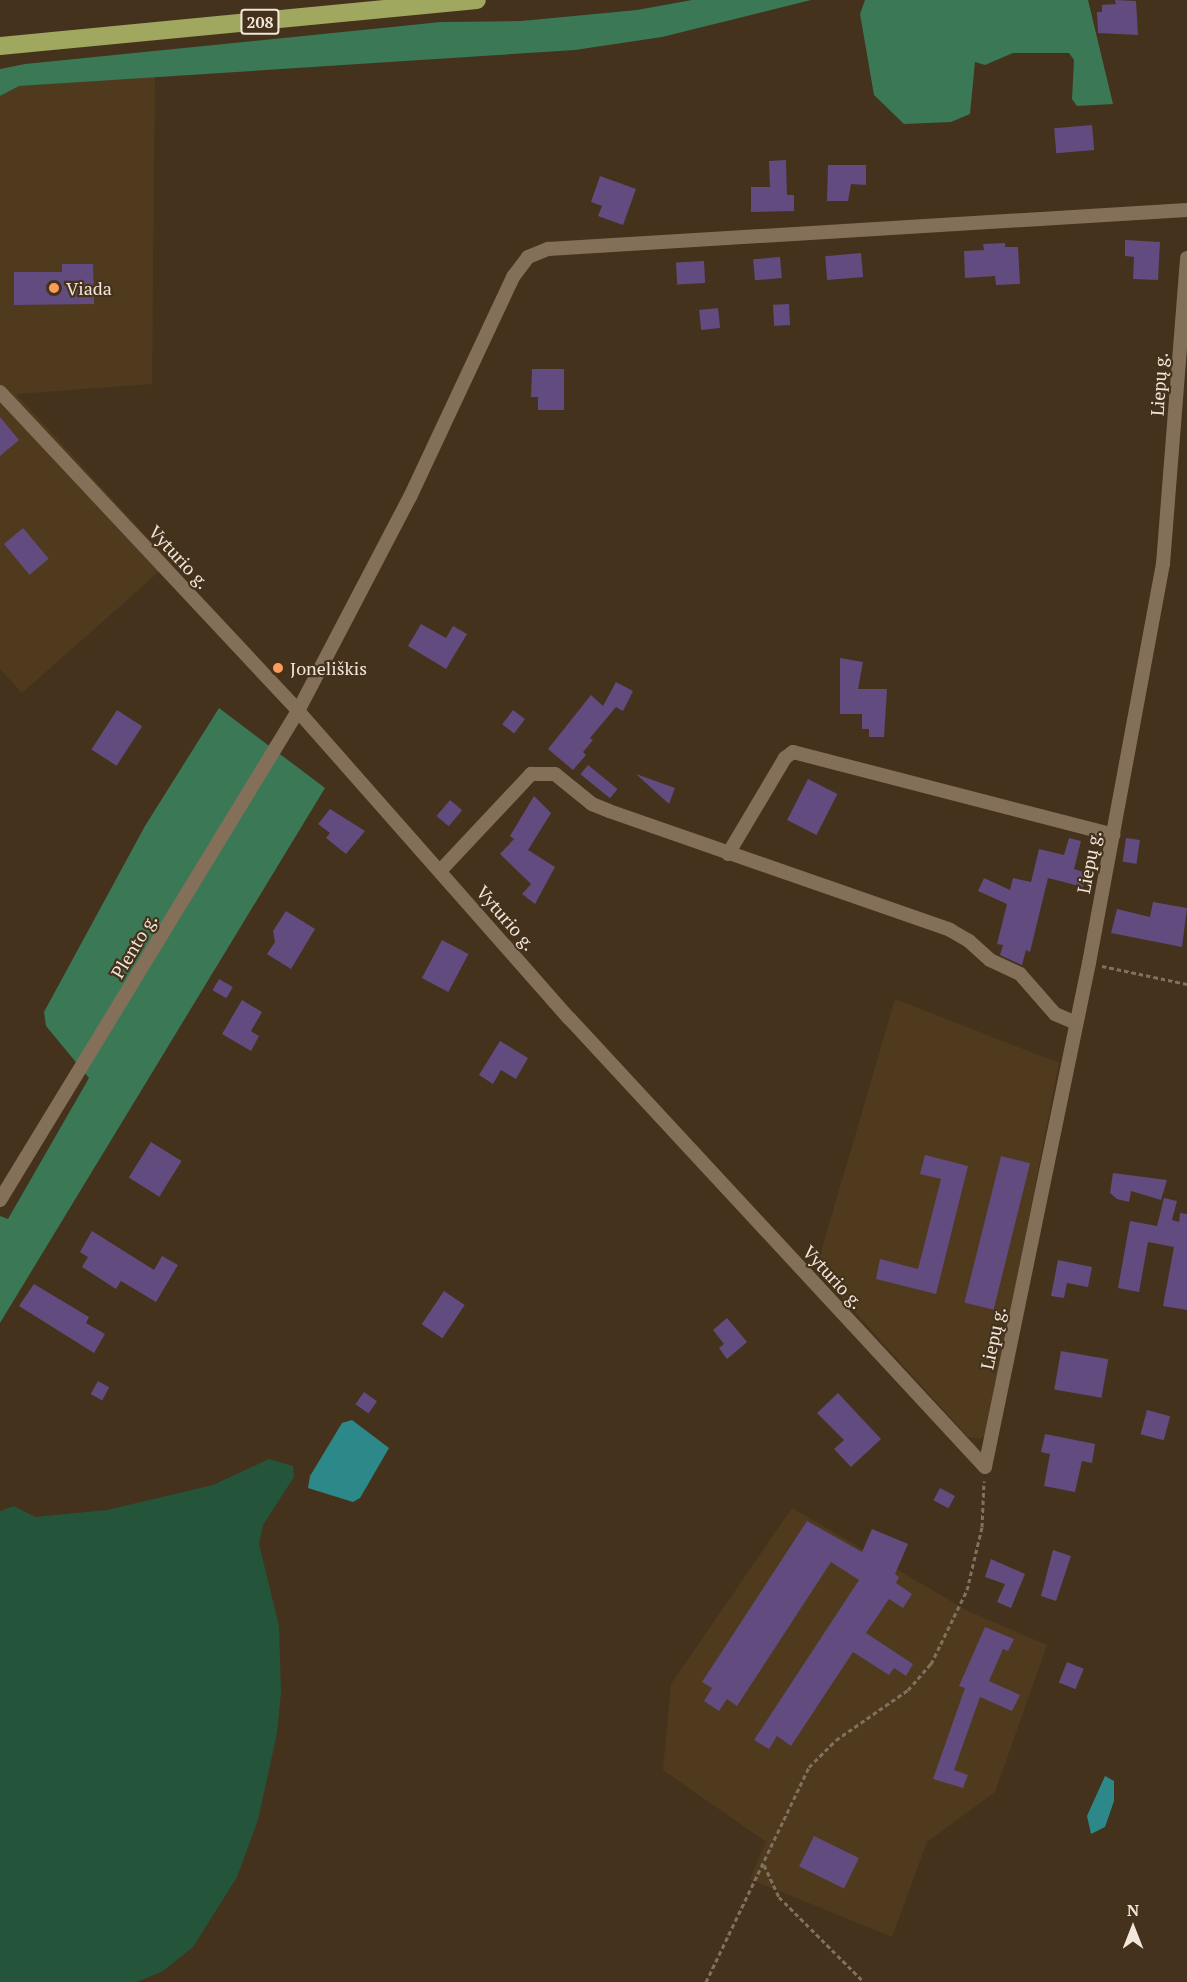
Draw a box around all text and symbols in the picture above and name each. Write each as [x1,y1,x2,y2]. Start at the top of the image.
road number: 208 [239,9,281,35]
place label: Viada [66,277,112,299]
marker: Viada [47,281,61,295]
street label: Liepų g. [1146,351,1172,417]
street label: Vyturio g. [144,521,214,593]
place label: Joneliškis [290,657,367,679]
marker: Joneliškis [271,661,285,675]
street label: Liepų g. [1072,829,1106,895]
street label: Vyturio g. [472,881,540,955]
street label: Plento g. [106,910,162,982]
street label: Vyturio g. [798,1241,868,1313]
street label: Liepų g. [976,1305,1010,1371]
north arrow [1103,1898,1163,1958]
text: N [1127,1899,1139,1921]

